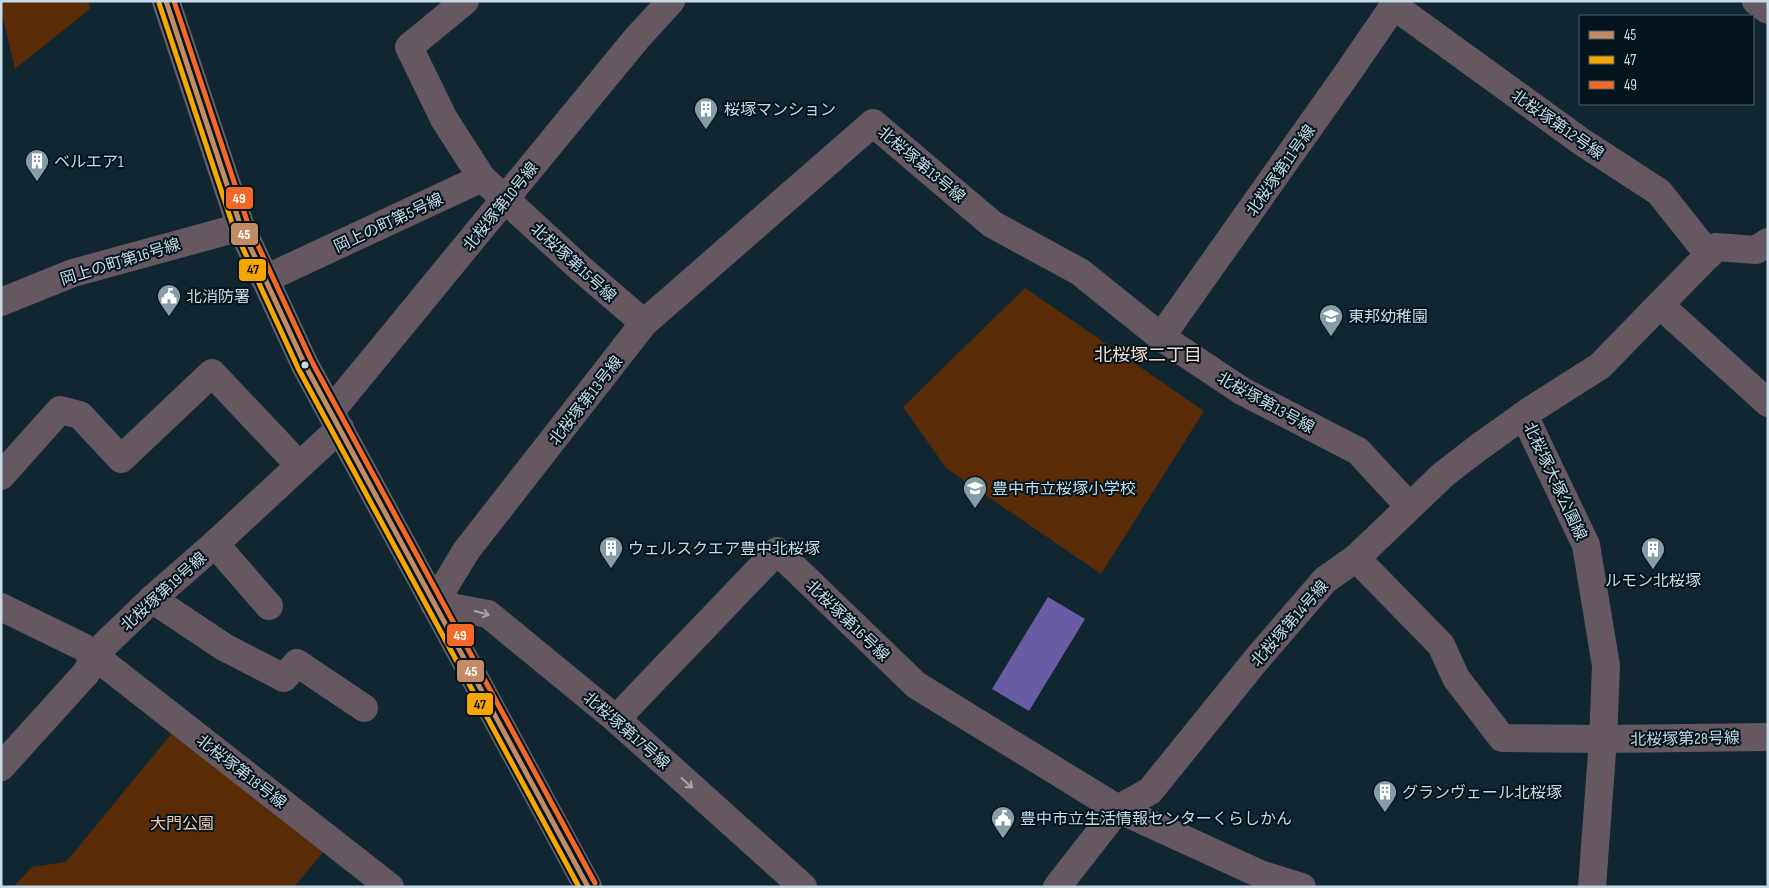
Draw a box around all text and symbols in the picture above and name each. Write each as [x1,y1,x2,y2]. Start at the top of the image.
legend [1579,15,1754,105]
text: 45 [1624,26,1636,45]
text: 47 [1624,51,1636,70]
text: 49 [1624,76,1637,95]
street label: 北桜塚第12号線 [1507,86,1607,164]
building icon: 桜塚マンション [693,96,719,130]
place label: 桜塚マンション [724,101,836,120]
street label: 北桜塚第11号線 [1243,122,1320,220]
street label: 北桜塚第13号線 [873,123,969,207]
building icon: ベルエア1 [24,148,50,182]
place label: ベルエア1 [54,153,124,172]
street label: 北桜塚第10号線 [460,159,543,255]
line badge: 49 [225,186,254,210]
text: 49 [232,190,246,207]
street label: 岡上の町第5号線 [331,190,446,257]
street label: 北桜塚第15号線 [526,220,619,306]
line badge: 45 [230,222,259,246]
text: 45 [238,226,250,243]
street label: 岡上の町第16号線 [58,235,183,290]
line badge: 47 [238,258,267,282]
text: 47 [247,261,260,278]
public building icon: 北消防署 [156,283,182,317]
place label: 北消防署 [186,288,250,307]
school or university icon: 東邦幼稚園 [1318,303,1344,337]
place label: 東邦幼稚園 [1348,308,1428,327]
district label: 北桜塚二丁目 [1094,345,1202,366]
street label: 北桜塚第13号線 [545,352,627,449]
unlabelled marker [300,360,310,370]
street label: 北桜塚第13号線 [1213,369,1317,438]
street label: 北桜塚大塚公園線 [1519,420,1590,544]
school or university icon: 豊中市立桜塚小学校 [962,475,988,509]
place label: 豊中市立桜塚小学校 [992,480,1136,499]
building icon: ウェルスクエア豊中北桜塚 [598,535,624,569]
building icon: ルモン北桜塚 [1640,536,1666,570]
place label: ウェルスクエア豊中北桜塚 [628,540,820,559]
street label: 北桜塚第19号線 [117,549,211,636]
place label: ルモン北桜塚 [1605,572,1701,591]
street label: 北桜塚第16号線 [801,577,893,666]
street label: 北桜塚第14号線 [1247,577,1333,671]
one-way arrow [473,609,489,618]
line badge: 49 [446,623,475,647]
text: 49 [453,627,467,644]
line badge: 45 [456,659,485,683]
text: 45 [465,663,477,680]
street label: 北桜塚第17号線 [579,689,673,774]
line badge: 47 [466,692,494,716]
text: 47 [474,696,487,713]
street label: 北桜塚第28号線 [1630,729,1740,750]
street label: 北桜塚第18号線 [192,731,290,813]
one-way arrow [681,777,694,789]
building icon: グランヴェール北桜塚 [1372,779,1398,813]
place label: グランヴェール北桜塚 [1402,784,1562,803]
public building icon: 豊中市立生活情報センターくらしかん [990,805,1016,839]
place label: 豊中市立生活情報センターくらしかん [1020,810,1292,829]
park label: 大門公園 [150,815,214,834]

